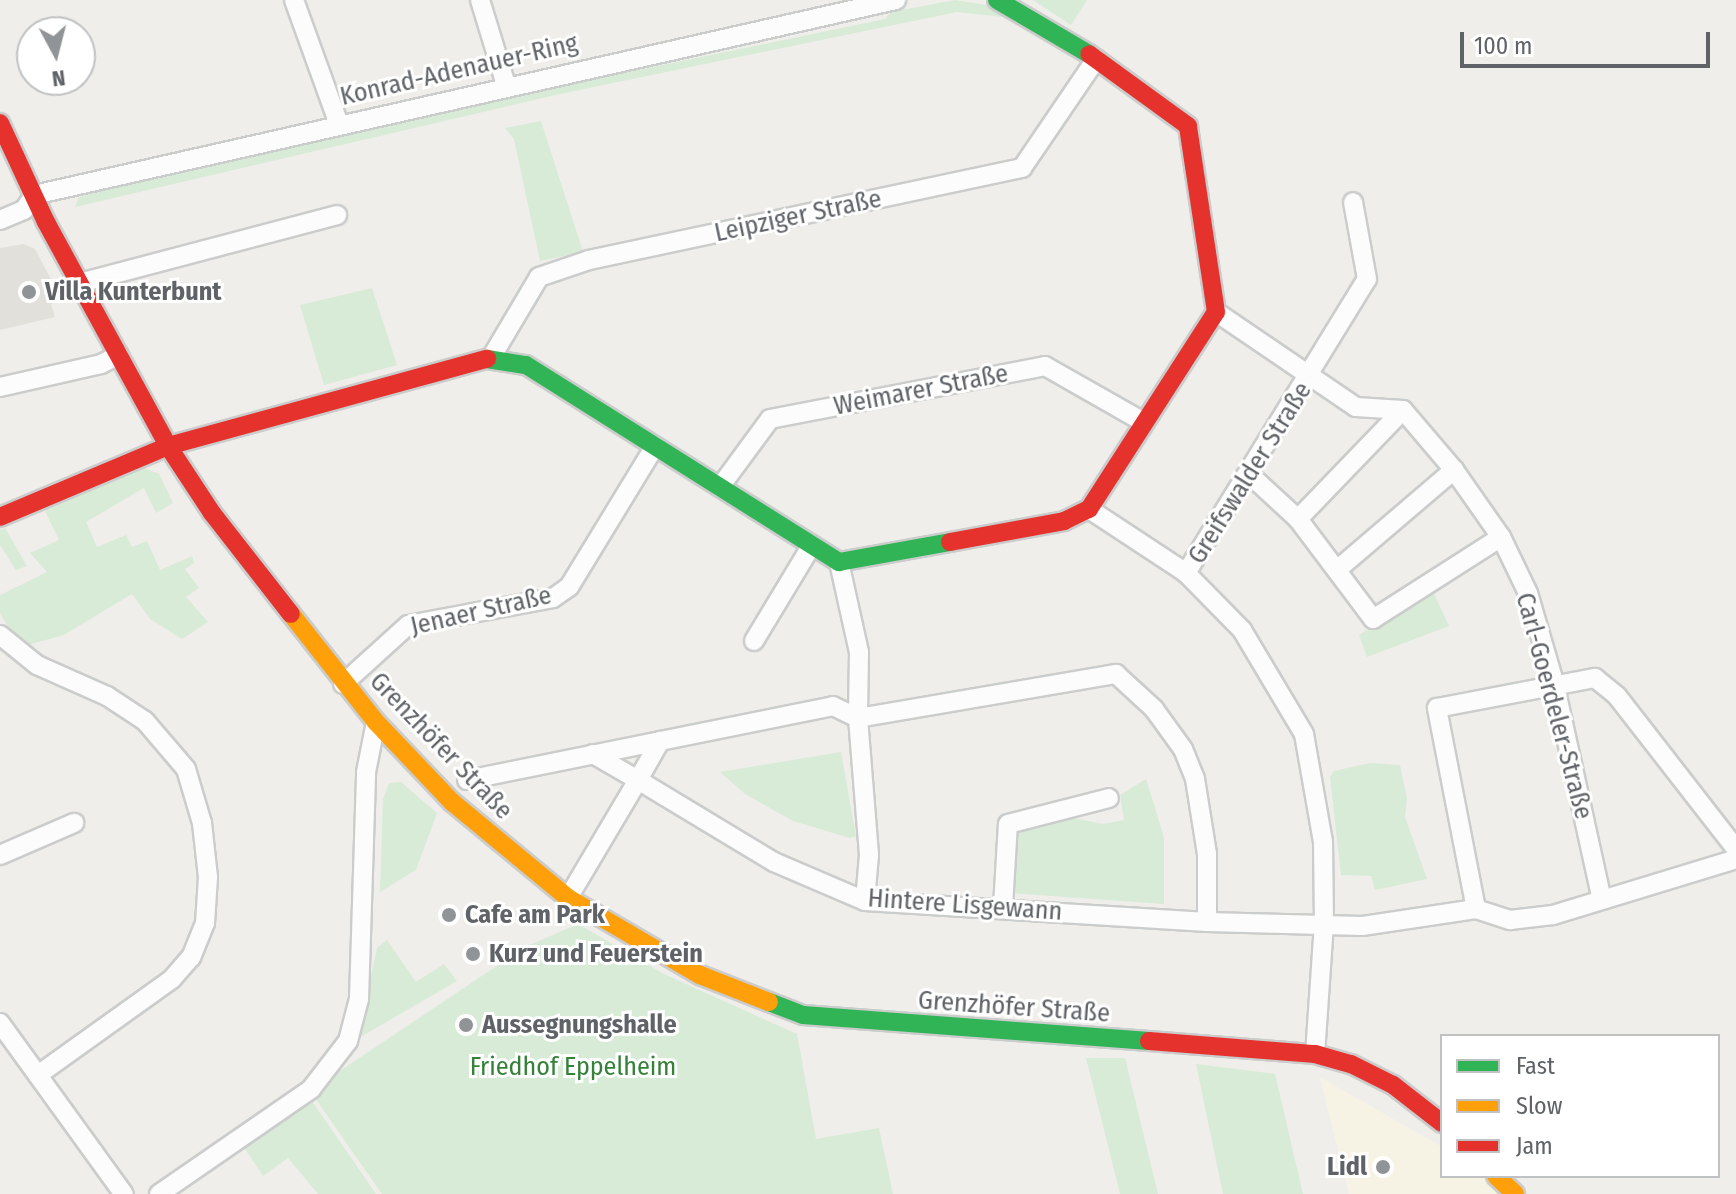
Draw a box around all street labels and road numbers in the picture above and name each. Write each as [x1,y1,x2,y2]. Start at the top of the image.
street label: Konrad-Adenauer-Ring [337,27,581,113]
street label: Leipziger Straße [712,183,884,249]
street label: Weimarer Straße [831,358,1011,422]
street label: Greifswalder Straße [1182,376,1318,570]
street label: Jenaer Straße [408,580,554,642]
street label: Carl-Goerdeler-Straße [1509,589,1599,823]
street label: Grenzhöfer Straße [363,666,519,826]
street label: Hintere Lisgewann [867,883,1063,927]
street label: Grenzhöfer Straße [917,985,1111,1029]

